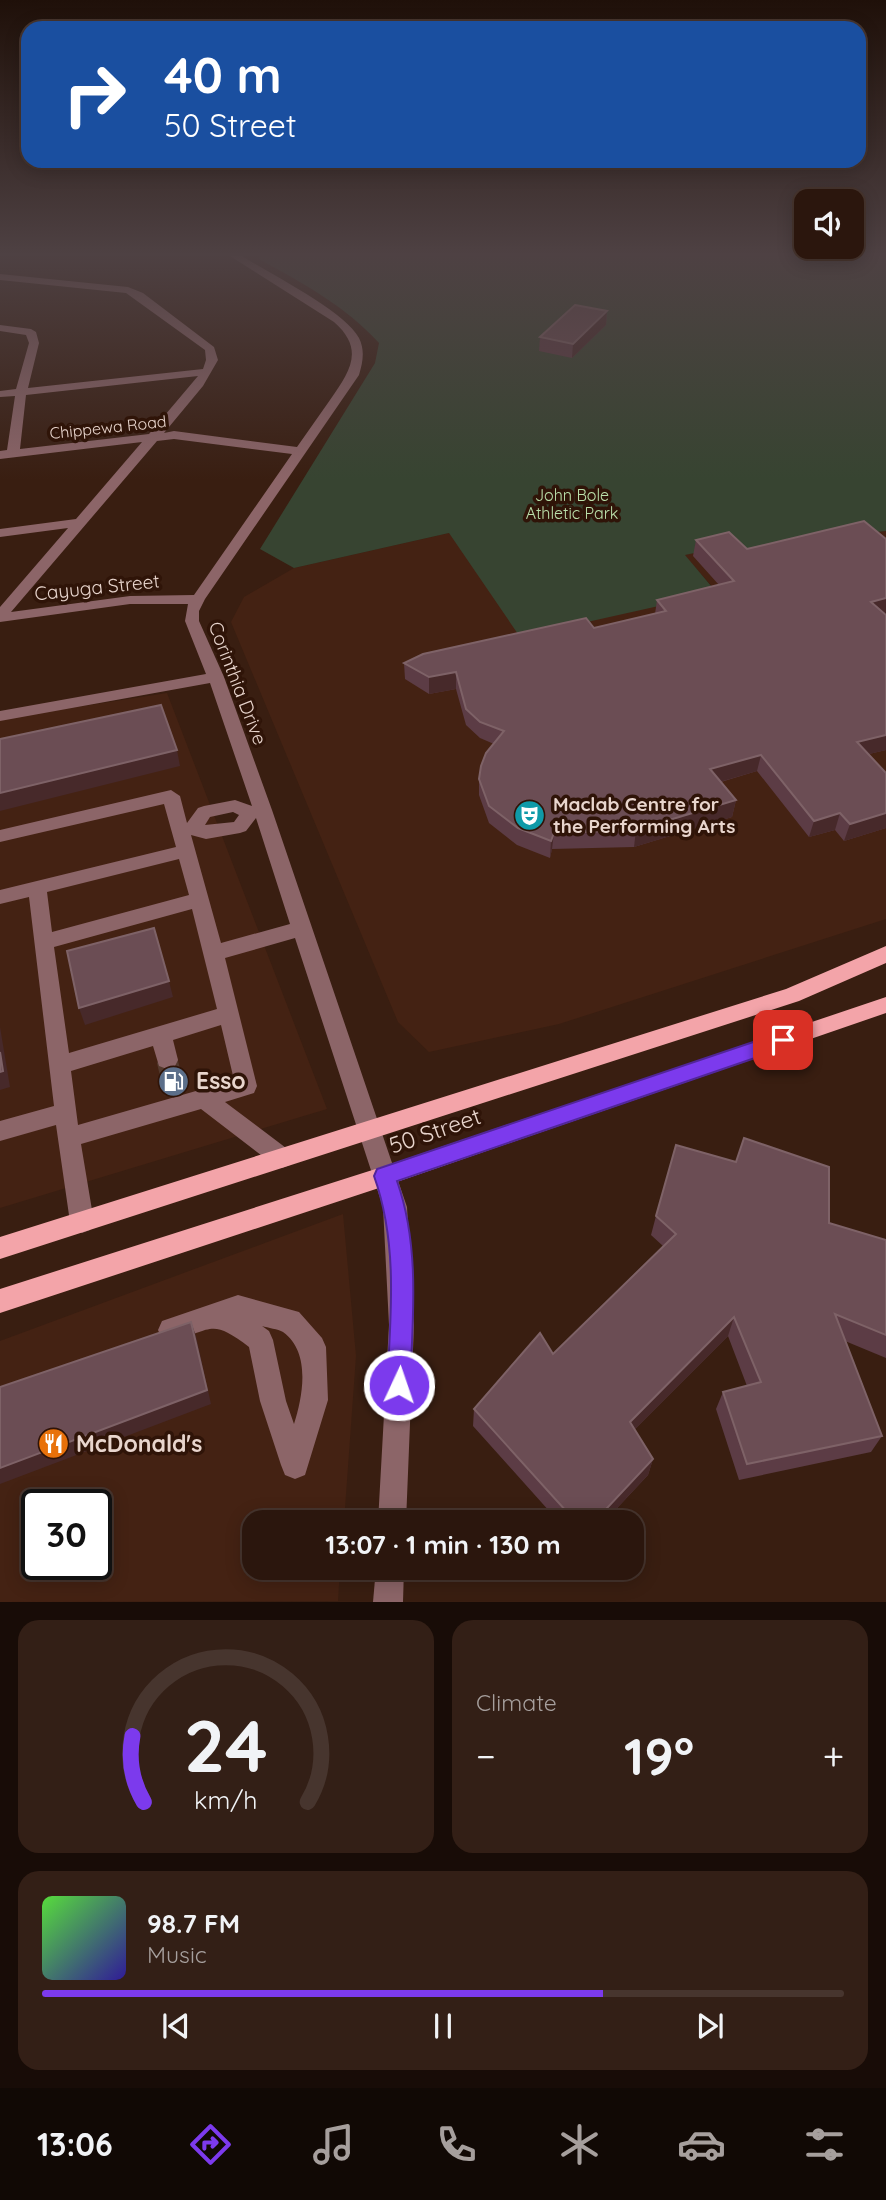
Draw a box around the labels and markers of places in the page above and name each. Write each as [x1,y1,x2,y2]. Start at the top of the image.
place label: Maclab Centre for the Performing Arts [553,792,735,838]
theatre icon: Maclab Centre for the Performing Arts [513,798,547,832]
pin [753,1010,813,1070]
fuel station icon: Esso [156,1064,190,1098]
place label: Esso [196,1066,246,1095]
restaurant icon: McDonald's [36,1427,70,1461]
place label: McDonald's [76,1429,202,1458]

